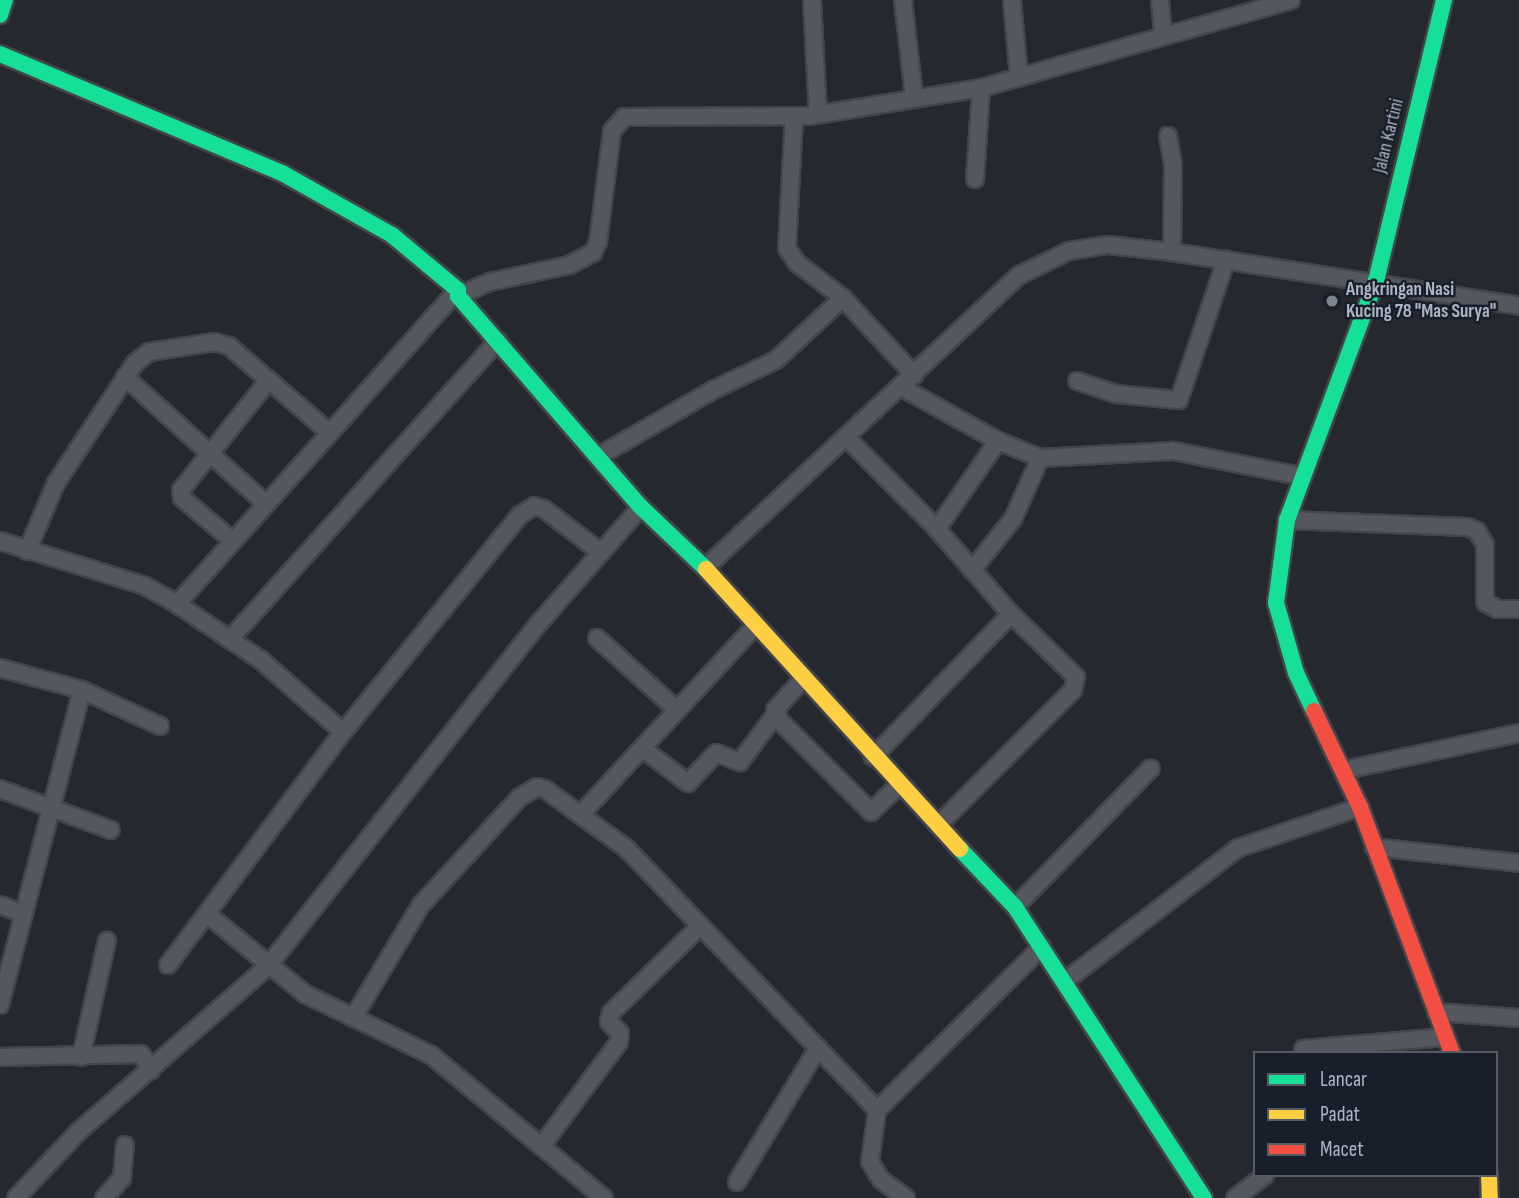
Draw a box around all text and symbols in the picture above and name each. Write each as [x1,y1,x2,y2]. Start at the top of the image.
street label: Jalan Kartini [1369,97,1409,175]
place label: Angkringan Nasi Kucing 78 "Mas Surya" [1346,279,1496,323]
marker: Angkringan Nasi Kucing 78 "Mas Surya" [1324,293,1340,309]
legend [1253,1051,1498,1177]
text: Lancar [1320,1067,1367,1092]
text: Padat [1320,1102,1360,1127]
text: Macet [1320,1137,1364,1162]

